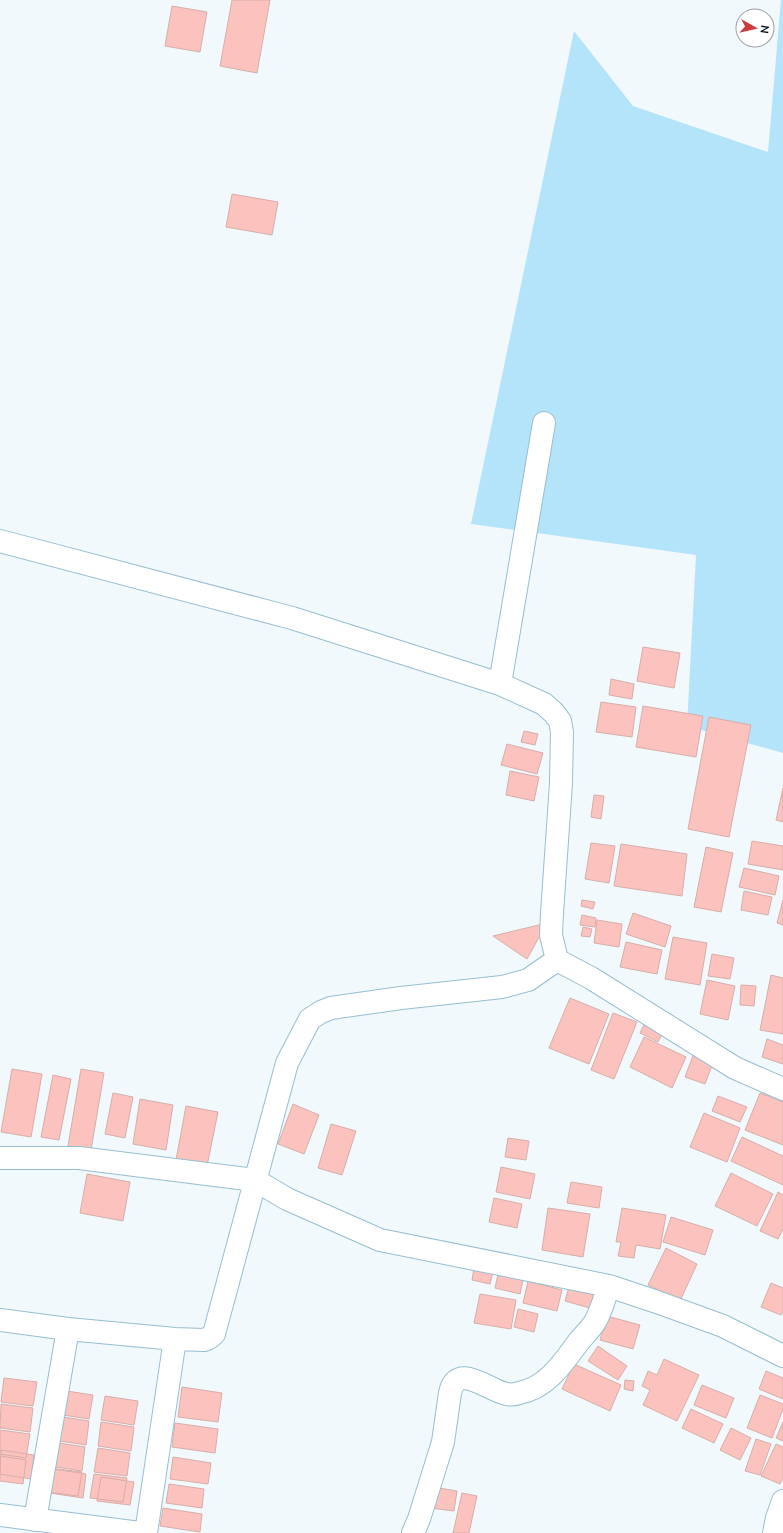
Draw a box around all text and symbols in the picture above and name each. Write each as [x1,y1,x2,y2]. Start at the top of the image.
north arrow [735,8,775,48]
text: N [756,24,772,34]

